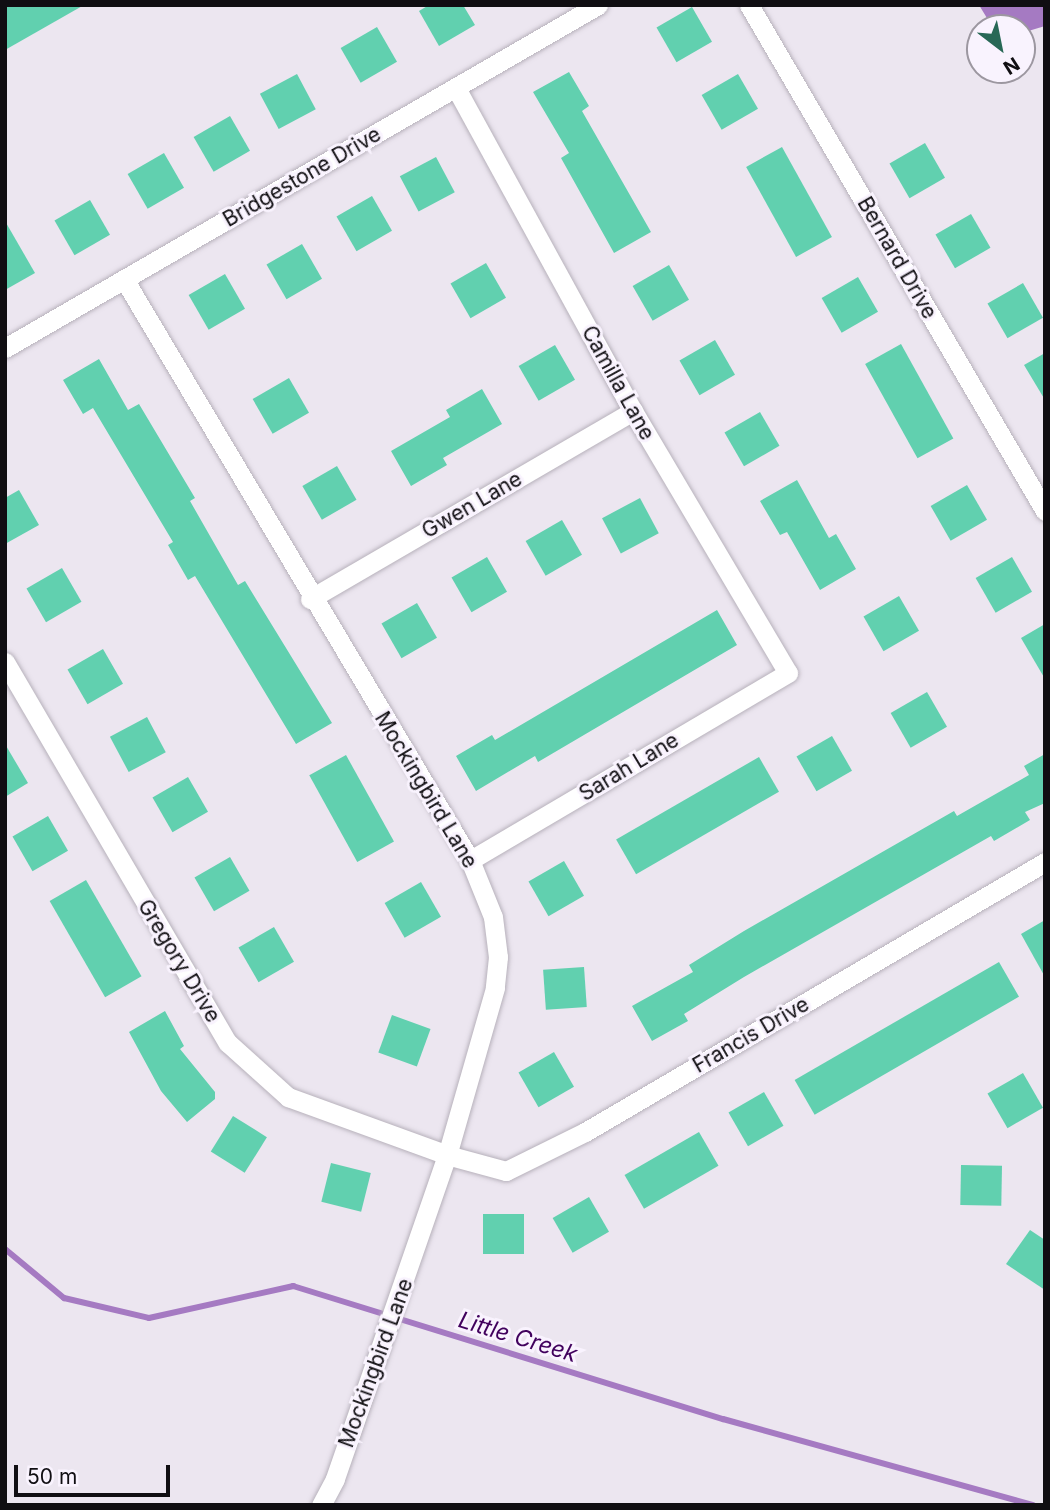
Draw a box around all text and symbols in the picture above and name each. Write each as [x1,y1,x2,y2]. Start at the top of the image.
north arrow [966,14,1036,84]
text: N [999,52,1024,79]
street label: Bridgestone Drive [219,122,385,232]
street label: Bernard Drive [852,192,942,324]
street label: Camilla Lane [576,321,660,445]
street label: Gwen Lane [417,466,527,544]
street label: Mockingbird Lane [369,707,483,873]
street label: Sarah Lane [575,727,683,807]
street label: Gregory Drive [132,895,226,1027]
street label: Francis Drive [688,992,814,1078]
street label: Mockingbird Lane [334,1275,418,1451]
water label: Little Creek [455,1306,581,1368]
scale bar [18,1450,173,1494]
text: 50 m [27,1464,77,1489]

